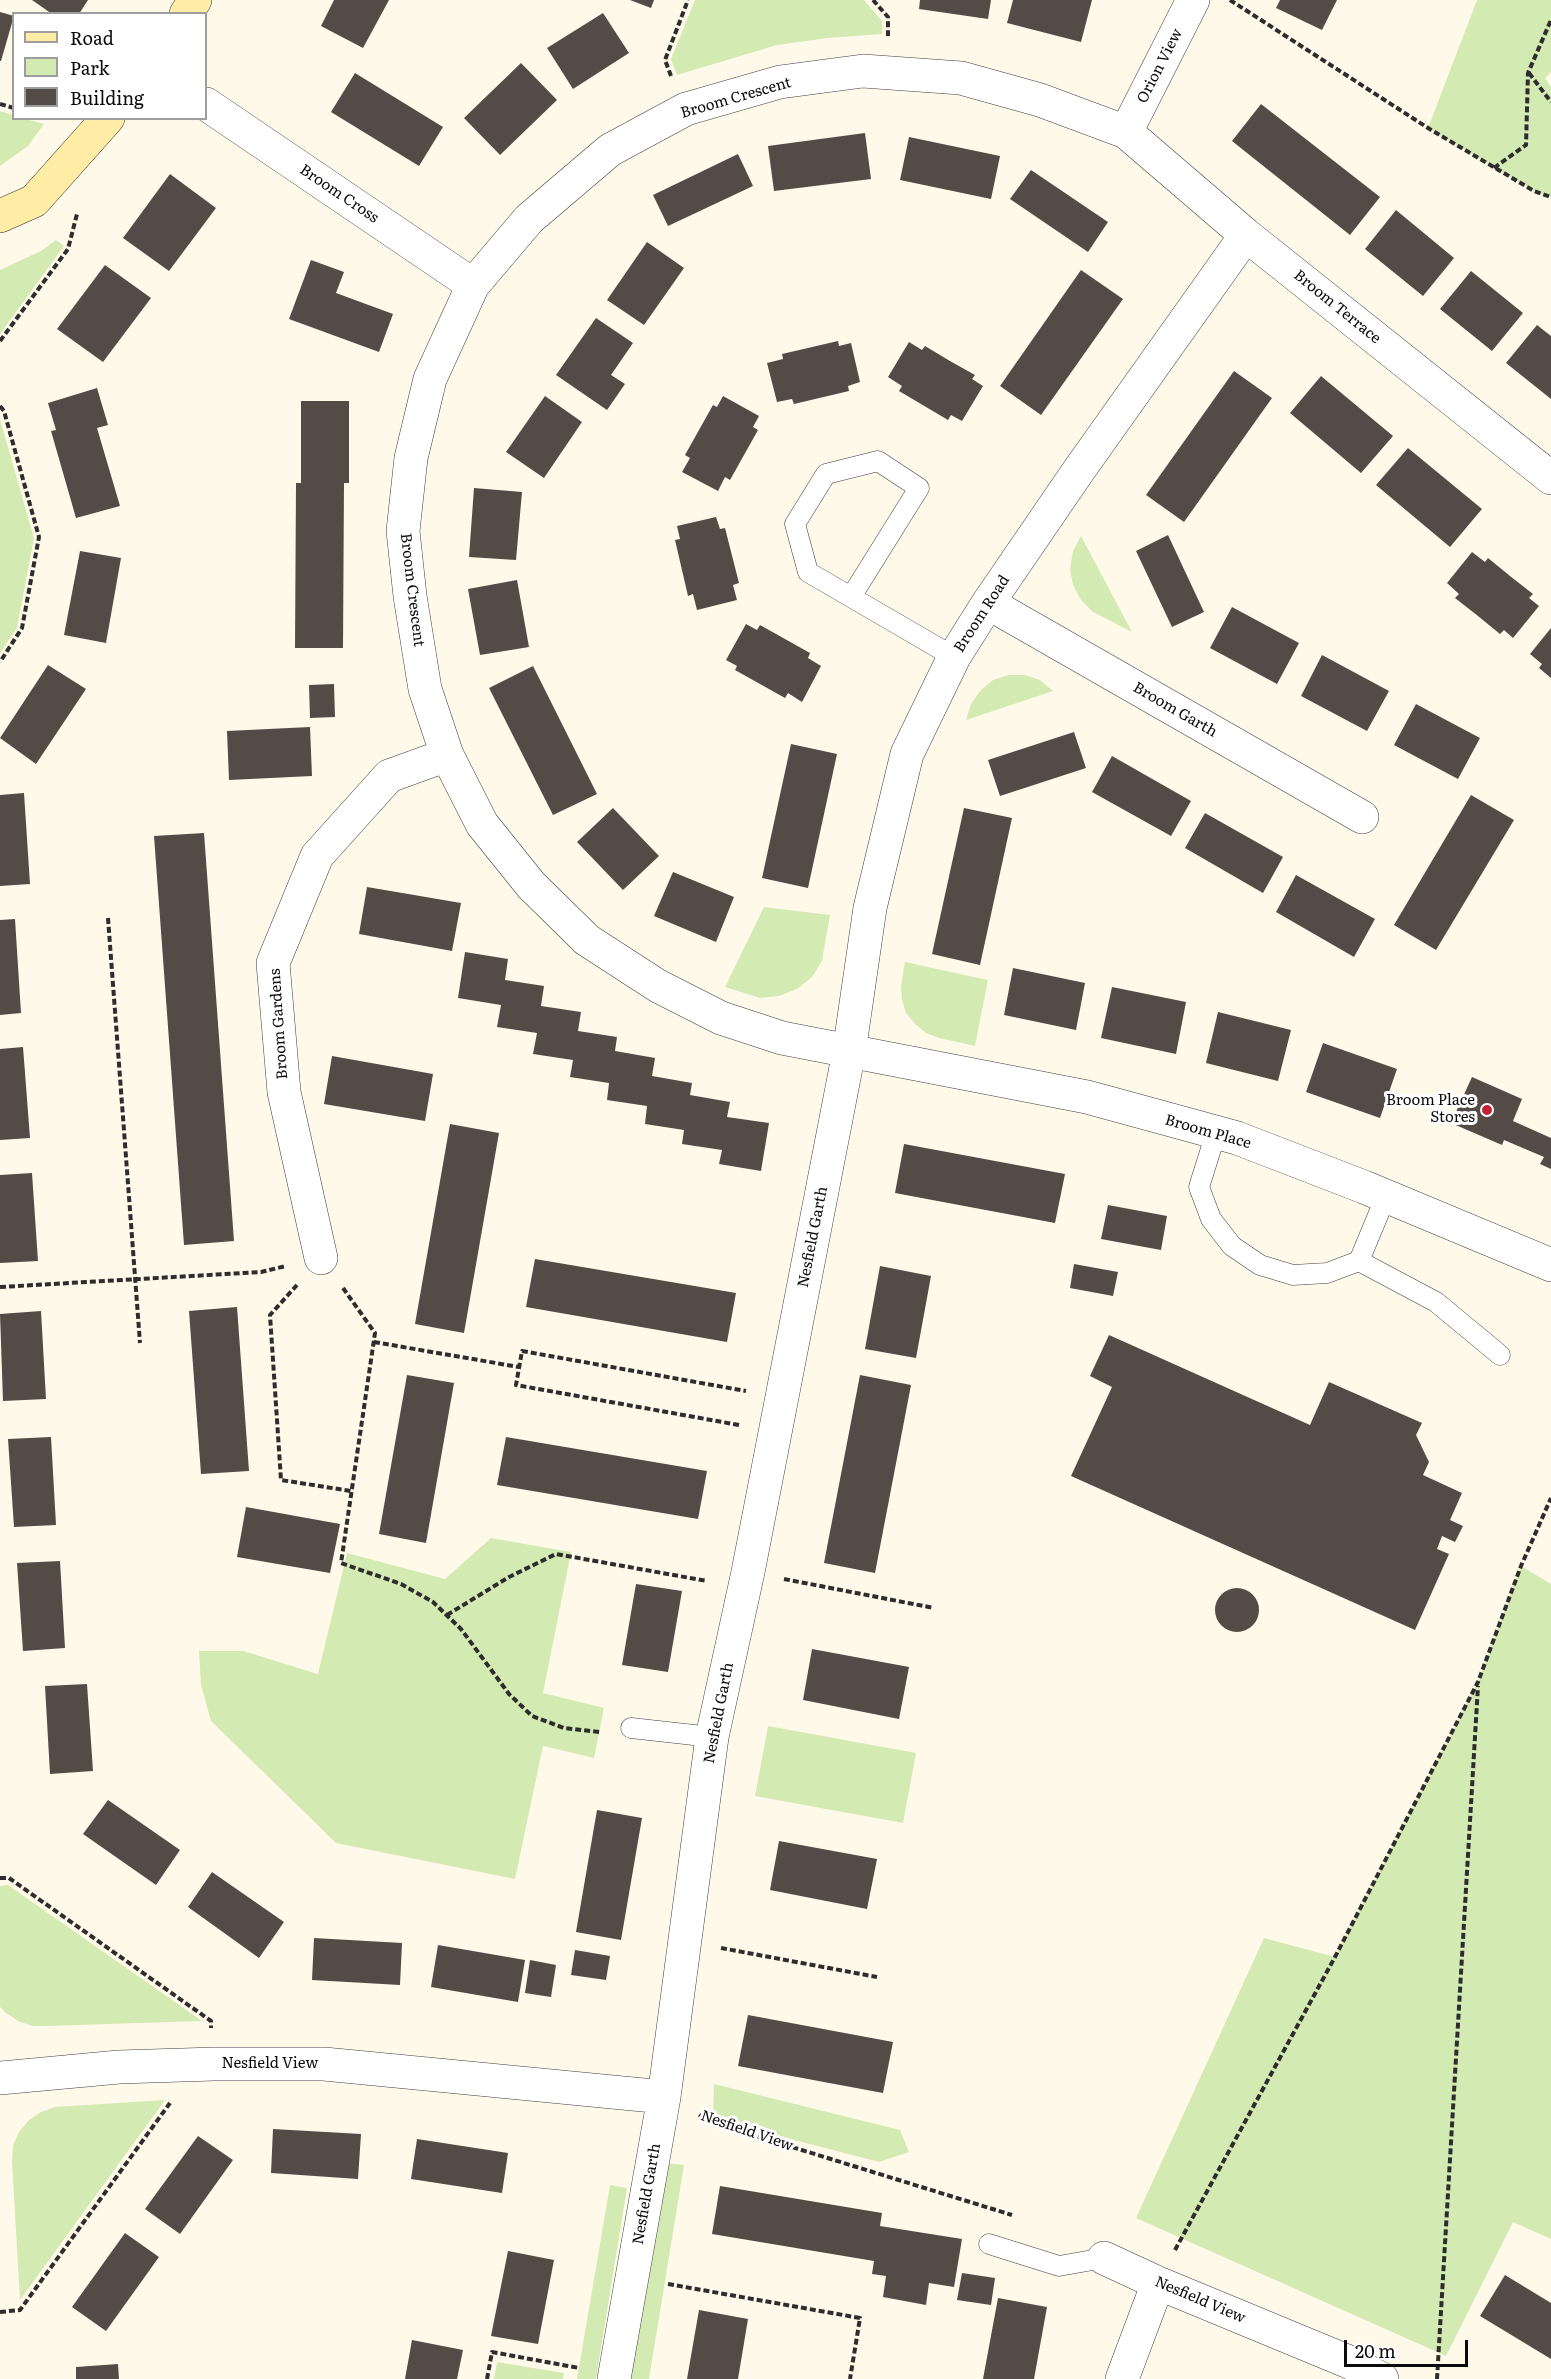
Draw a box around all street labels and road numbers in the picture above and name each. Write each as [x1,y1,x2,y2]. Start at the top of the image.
street label: Orion View [1133,26,1187,106]
street label: Broom Crescent [679,74,793,122]
street label: Broom Cross [296,161,382,227]
street label: Broom Terrace [1290,266,1384,348]
street label: Broom Crescent [396,532,428,648]
street label: Broom Road [950,572,1014,656]
street label: Broom Garth [1130,679,1220,741]
street label: Broom Gardens [266,968,292,1080]
street label: Broom Place [1163,1111,1253,1153]
street label: Nesfield Garth [794,1185,832,1289]
street label: Nesfield Garth [700,1661,738,1765]
street label: Nesfield View [222,2055,318,2073]
street label: Nesfield View [698,2107,796,2155]
street label: Nesfield Garth [629,2142,665,2246]
street label: Nesfield View [1152,2273,1248,2327]

